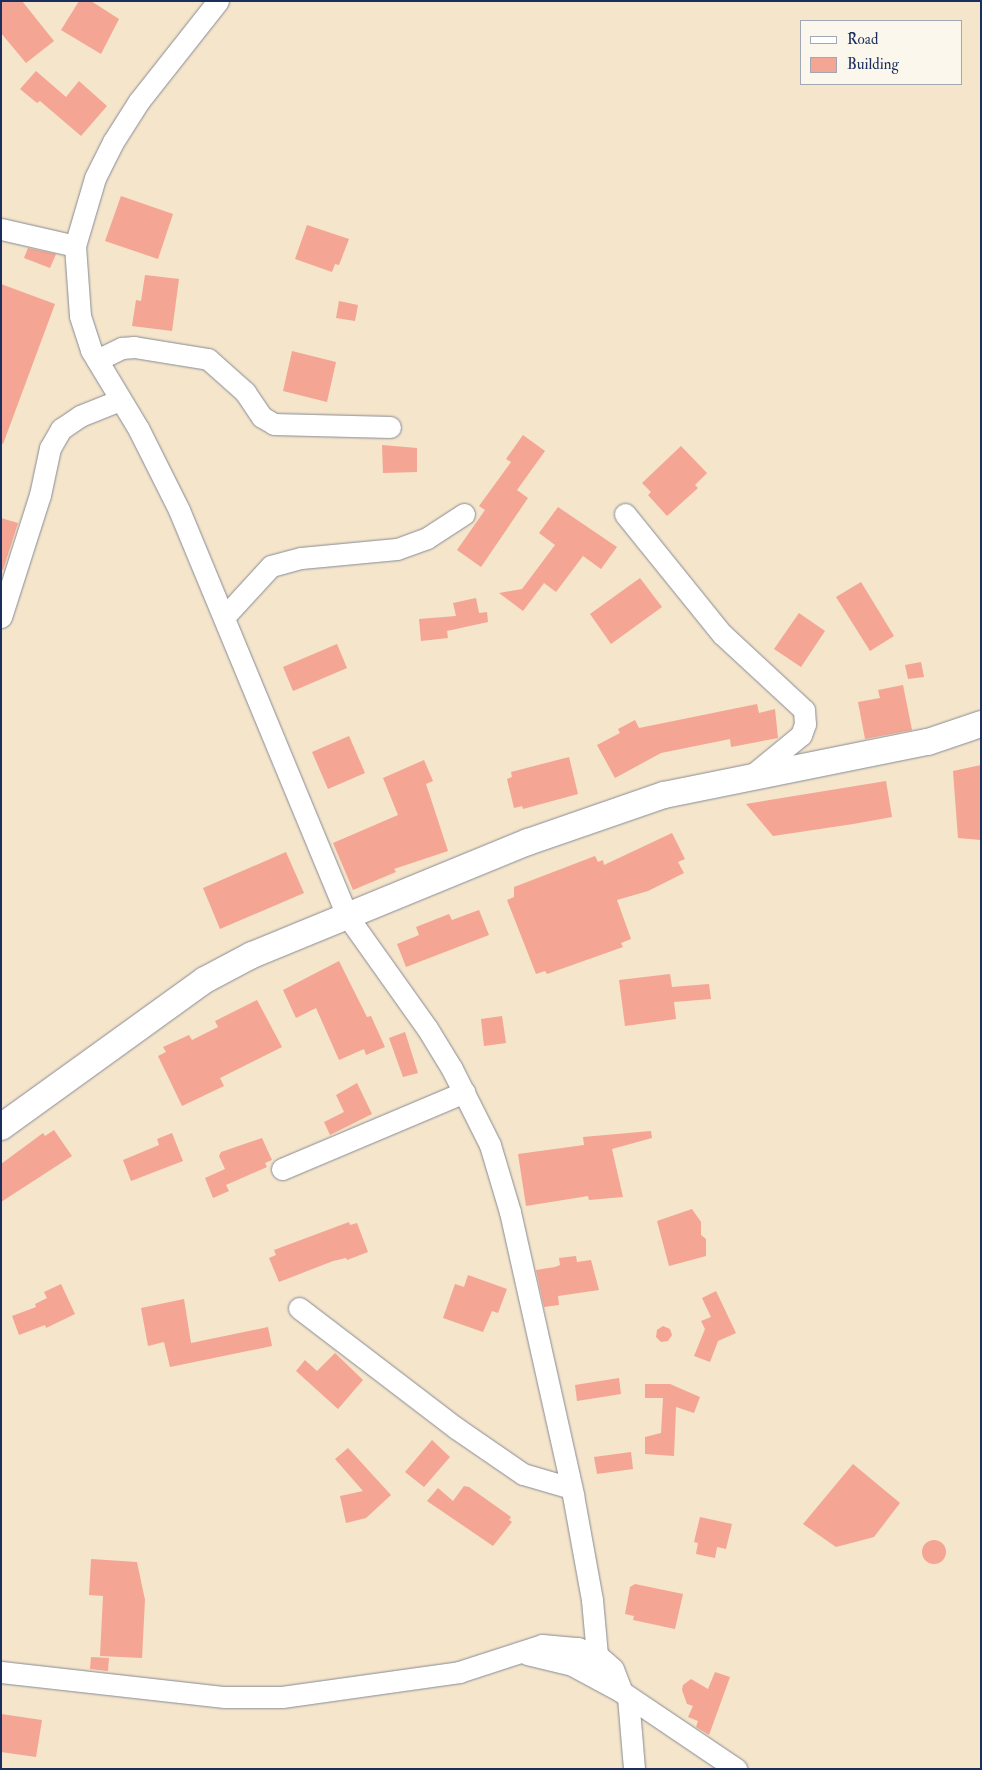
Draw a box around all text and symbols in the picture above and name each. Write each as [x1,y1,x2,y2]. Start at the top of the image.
legend [800,20,962,85]
text: Road [847,30,878,49]
text: Building [847,55,899,74]

